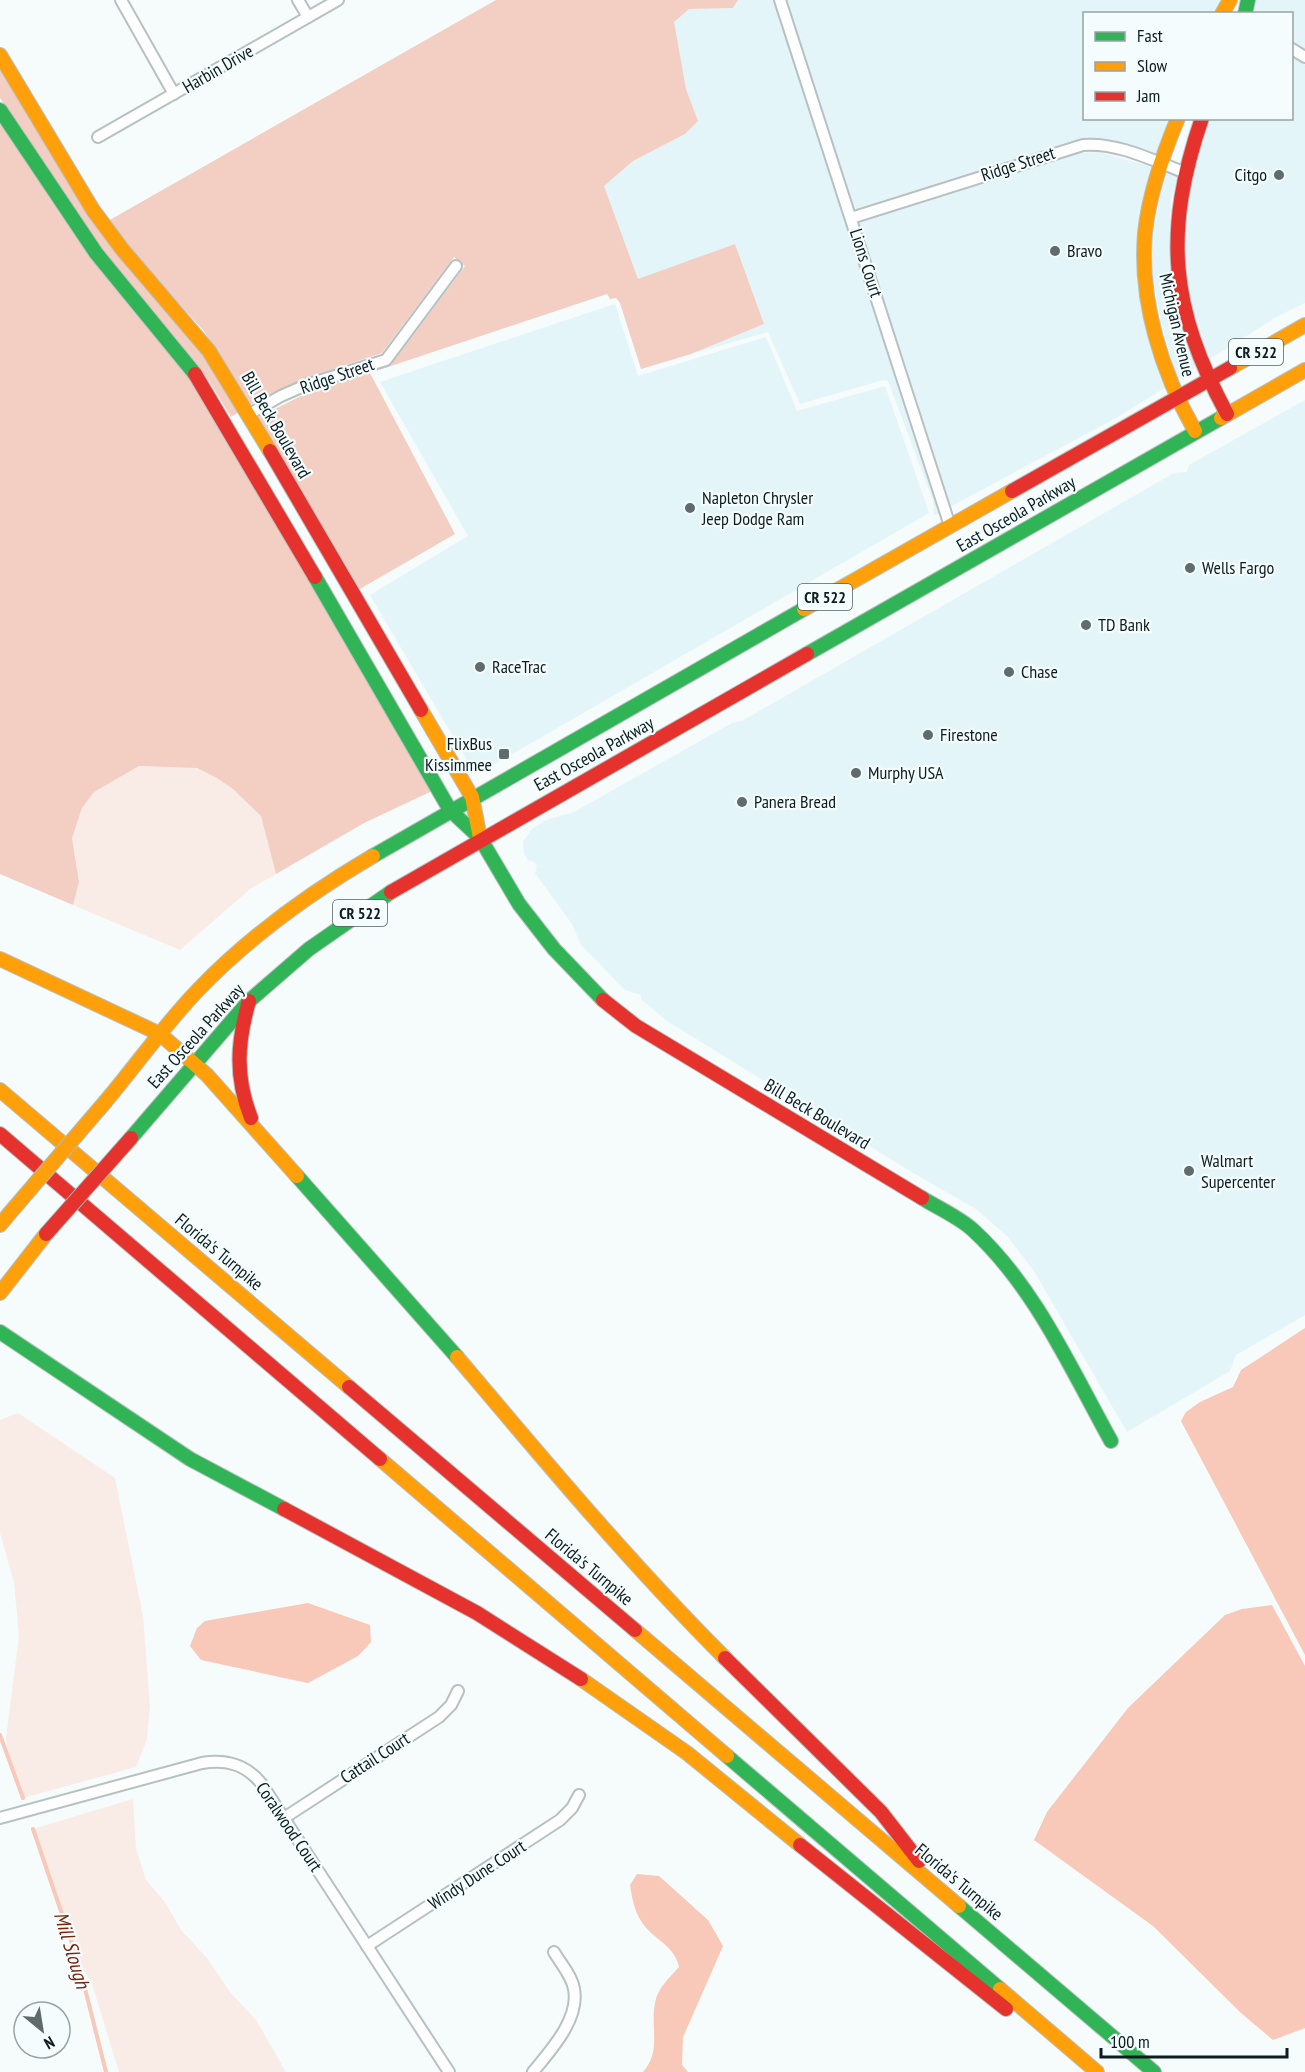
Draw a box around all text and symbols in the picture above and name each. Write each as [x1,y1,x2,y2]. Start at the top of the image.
legend [1083,12,1293,120]
text: Fast [1137,24,1163,47]
street label: Harbin Drive [178,39,257,98]
text: Slow [1137,54,1168,77]
text: Jam [1136,84,1160,107]
street label: Ridge Street [978,141,1058,186]
place label: Citgo [1234,163,1267,186]
marker: Citgo [1272,168,1286,182]
street label: Lions Court [845,226,888,300]
place label: Bravo [1067,239,1103,262]
marker: Bravo [1048,244,1062,258]
street label: Michigan Avenue [1154,271,1201,379]
road number: CR 522 [1229,339,1283,365]
street label: Ridge Street [297,352,377,399]
street label: Bill Beck Boulevard [237,367,316,482]
street label: East Osceola Parkway [952,470,1079,557]
place label: Napleton Chrysler Jeep Dodge Ram [701,486,813,530]
marker: Napleton Chrysler Jeep Dodge Ram [683,501,697,515]
place label: Wells Fargo [1202,556,1275,579]
marker: Wells Fargo [1183,561,1197,575]
road number: CR 522 [798,584,852,610]
place label: TD Bank [1098,613,1150,636]
marker: TD Bank [1079,618,1093,632]
place label: RaceTrac [492,655,547,678]
marker: RaceTrac [473,660,487,674]
place label: Chase [1021,660,1058,683]
marker: Chase [1002,665,1016,679]
street label: East Osceola Parkway [530,711,658,796]
place label: Firestone [940,723,998,746]
marker: Firestone [921,728,935,742]
place label: FlixBus Kissimmee [425,732,492,776]
marker: FlixBus Kissimmee [497,747,511,761]
place label: Murphy USA [868,761,944,784]
marker: Murphy USA [849,766,863,780]
place label: Panera Bread [754,790,836,813]
marker: Panera Bread [735,795,749,809]
road number: CR 522 [333,900,387,926]
street label: East Osceola Parkway [142,978,249,1093]
street label: Bill Beck Boulevard [760,1073,874,1154]
place label: Walmart Supercenter [1201,1149,1275,1193]
marker: Walmart Supercenter [1182,1164,1196,1178]
street label: Florida's Turnpike [171,1208,268,1295]
street label: Florida's Turnpike [541,1523,638,1610]
street label: Cattail Court [336,1727,414,1788]
street label: Coralwood Court [251,1778,328,1876]
street label: Windy Dune Court [424,1834,530,1915]
street label: Florida's Turnpike [911,1838,1008,1925]
water label: Mill Slough [48,1909,96,1993]
north arrow [12,2000,72,2060]
scale bar [1101,2021,1287,2059]
text: 100 m [1110,2030,1150,2053]
text: N [41,2032,58,2054]

